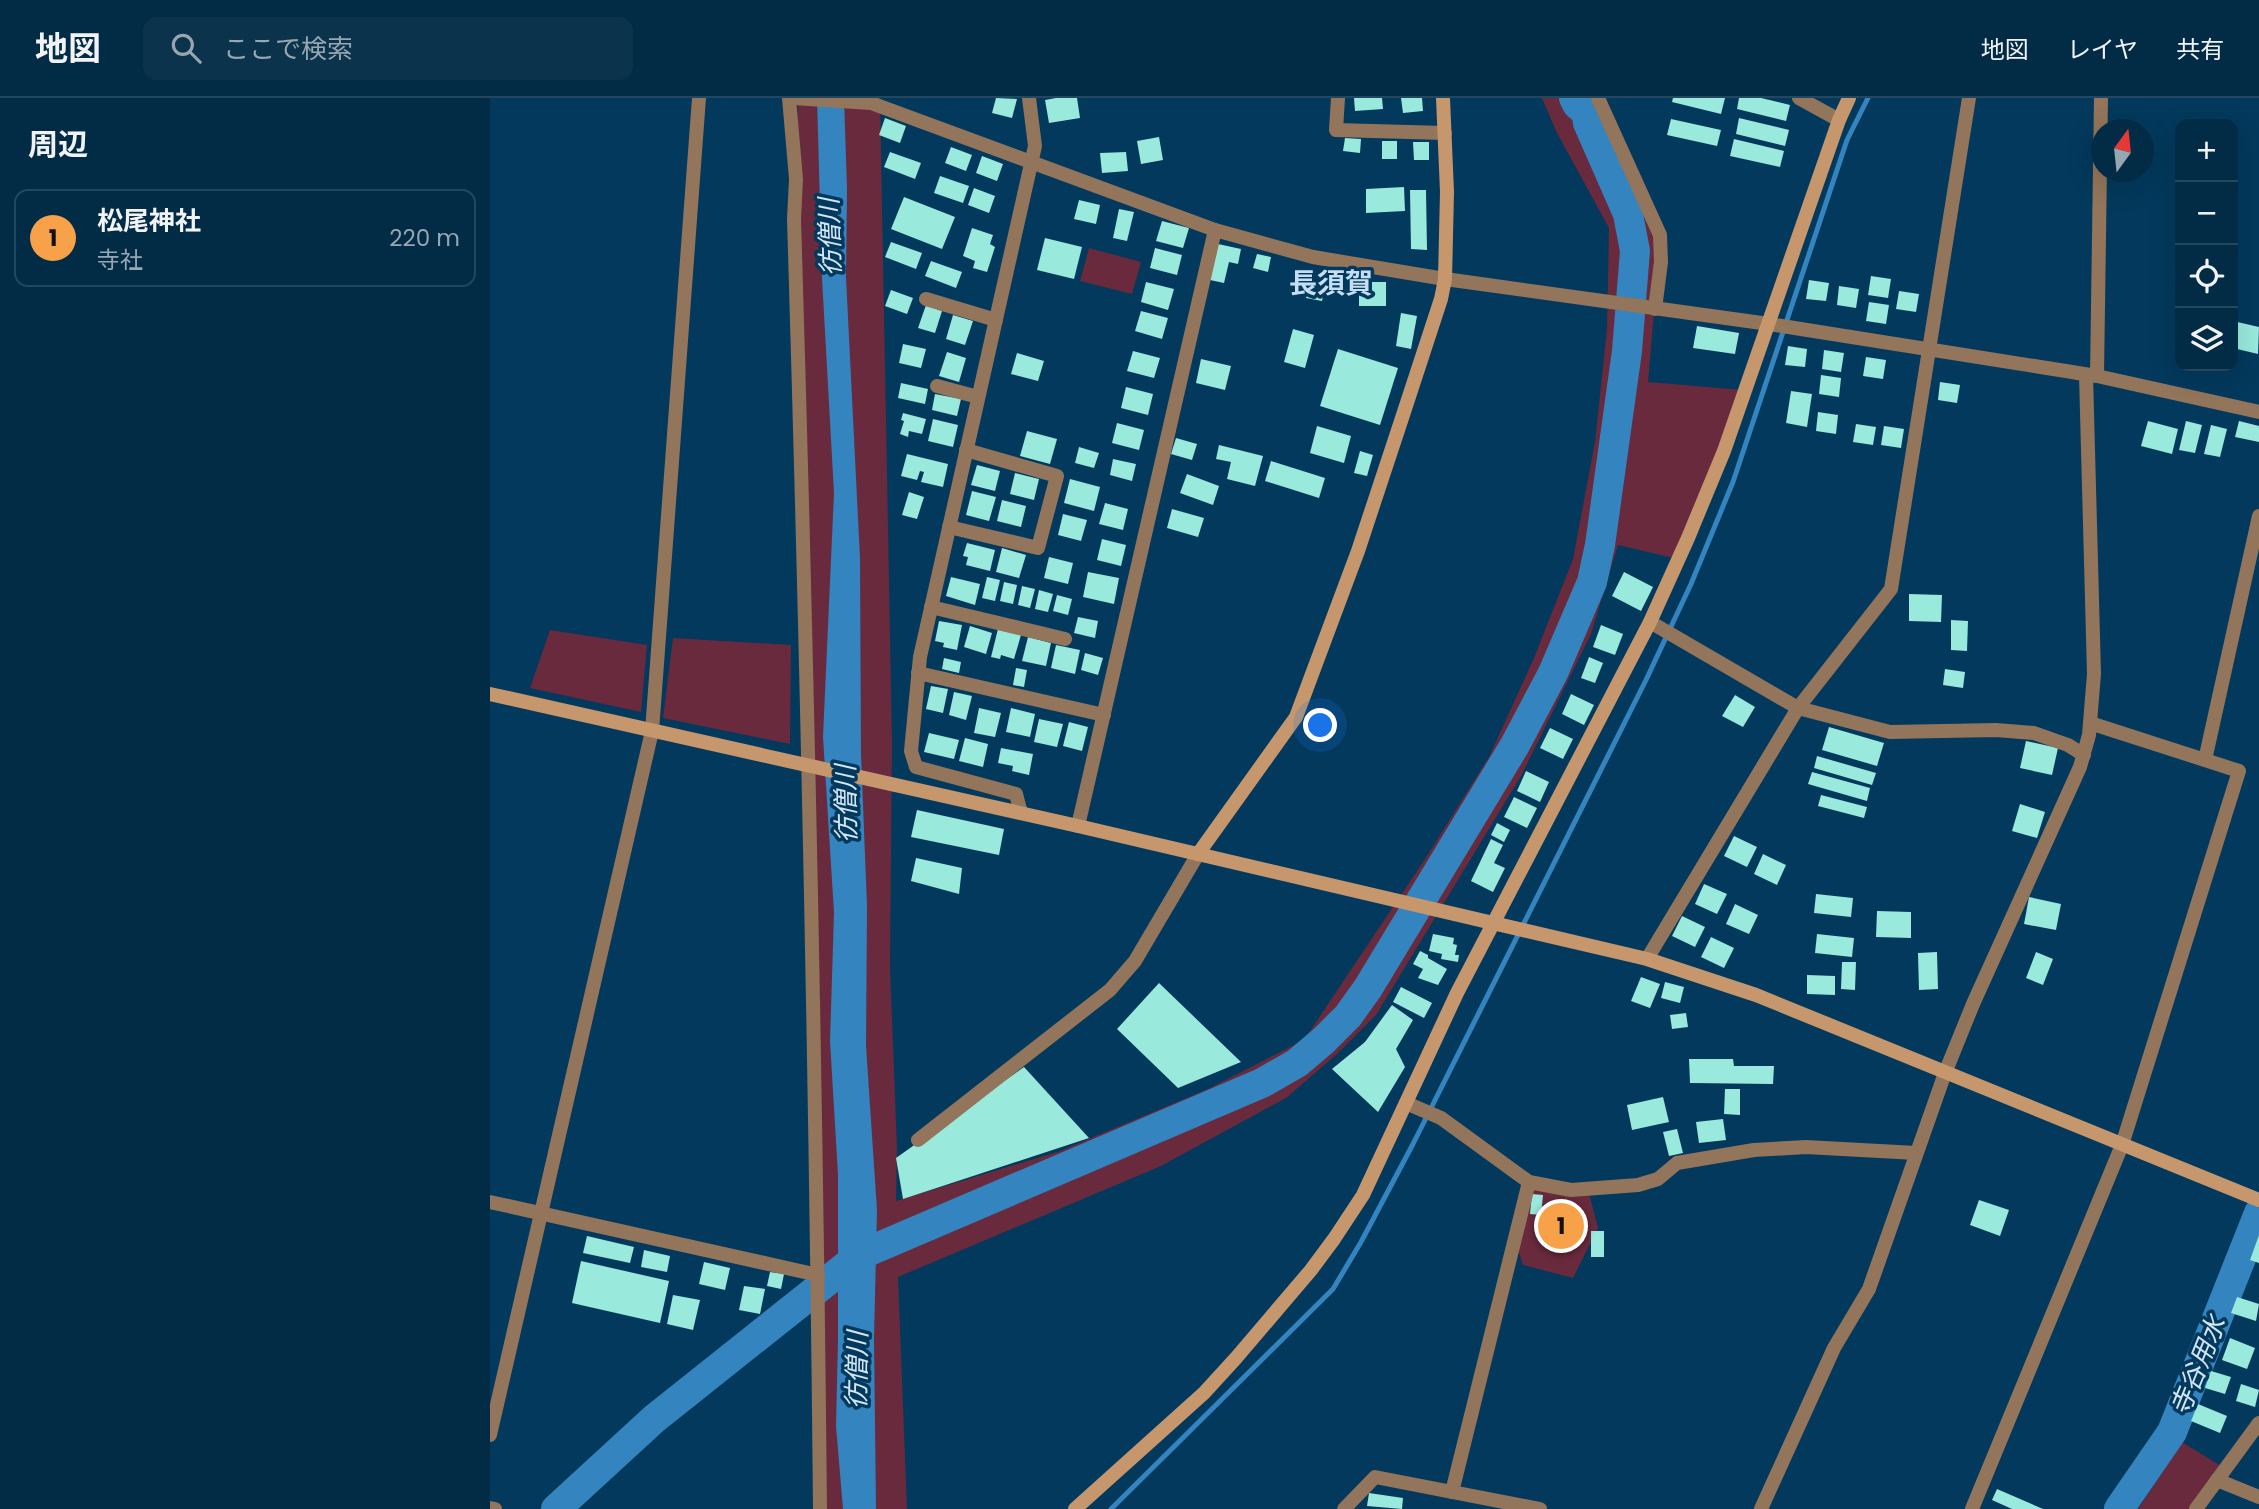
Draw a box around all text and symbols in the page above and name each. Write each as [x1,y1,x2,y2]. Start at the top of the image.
search box [143,17,633,80]
text: 地図 [35,25,101,72]
icon: search [167,29,205,67]
text: ここで検索 [223,31,353,67]
text: 地図 [1981,33,2029,66]
text: レイヤ [2067,33,2138,66]
text: 共有 [2176,33,2224,66]
north arrow [2091,119,2154,182]
map controls [2175,119,2238,371]
button: + [2175,119,2238,182]
text: 周辺 [28,123,88,166]
button: − [2175,182,2238,245]
water label: 彷僧川 [811,194,849,277]
text: 松尾神社 [97,203,201,239]
text: 1 [49,222,57,254]
text: 220 m [389,222,460,254]
text: 寺社 [97,244,143,276]
button: locate [2175,245,2238,308]
district label: 長須賀 [1289,264,1373,303]
button: layers [2175,308,2238,371]
your location [1303,708,1337,742]
water label: 彷僧川 [827,762,865,843]
pin: 1 [1538,1200,1584,1252]
water label: 寺谷用水 [2162,1308,2235,1421]
water label: 彷僧川 [838,1328,876,1409]

